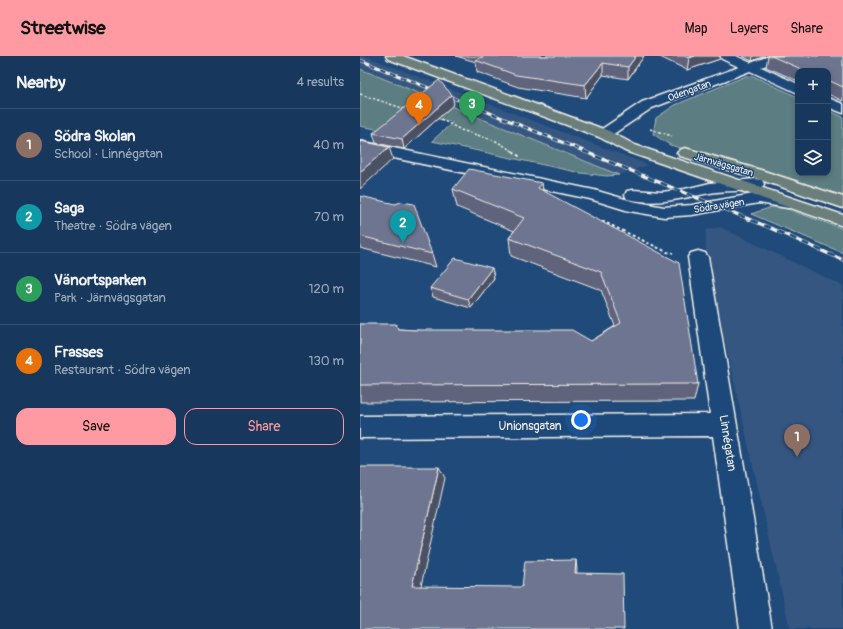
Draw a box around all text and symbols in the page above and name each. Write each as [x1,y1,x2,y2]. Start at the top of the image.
text: Streetwise [20,16,106,40]
text: Map [685,20,708,37]
text: Layers [730,20,768,37]
text: Share [790,20,823,37]
map controls [795,68,831,176]
button: + [795,68,831,104]
text: Nearby [16,72,65,93]
text: 4 results [297,74,344,90]
street label: Odengatan [666,77,713,104]
pin: 3 [459,91,485,124]
pin: 4 [406,92,432,125]
button: − [795,104,831,140]
text: Södra Skolan [54,127,136,146]
text: 1 [26,137,32,153]
text: 40 m [313,137,344,153]
button: layers [795,140,831,176]
text: School · Linnégatan [54,146,163,162]
street label: Järnvägsgatan [693,151,755,179]
street label: Södra vägen [693,196,746,216]
text: Saga [54,199,84,218]
text: 2 [25,209,33,225]
text: 70 m [314,209,344,225]
pin: 2 [390,210,416,243]
text: Theatre · Södra vägen [54,218,172,234]
text: Vänortsparken [54,271,146,290]
text: 3 [25,281,33,297]
text: 120 m [308,281,344,297]
text: Park · Järnvägsgatan [54,290,166,306]
text: Frasses [54,343,103,362]
text: 4 [25,353,33,369]
text: 130 m [308,353,344,369]
text: Restaurant · Södra vägen [54,362,191,378]
button: Save [16,408,176,445]
button: Share [184,408,344,445]
your location [571,410,591,430]
street label: Linnégatan [716,414,739,473]
street label: Unionsgatan [498,419,562,434]
pin: 1 [784,424,810,457]

